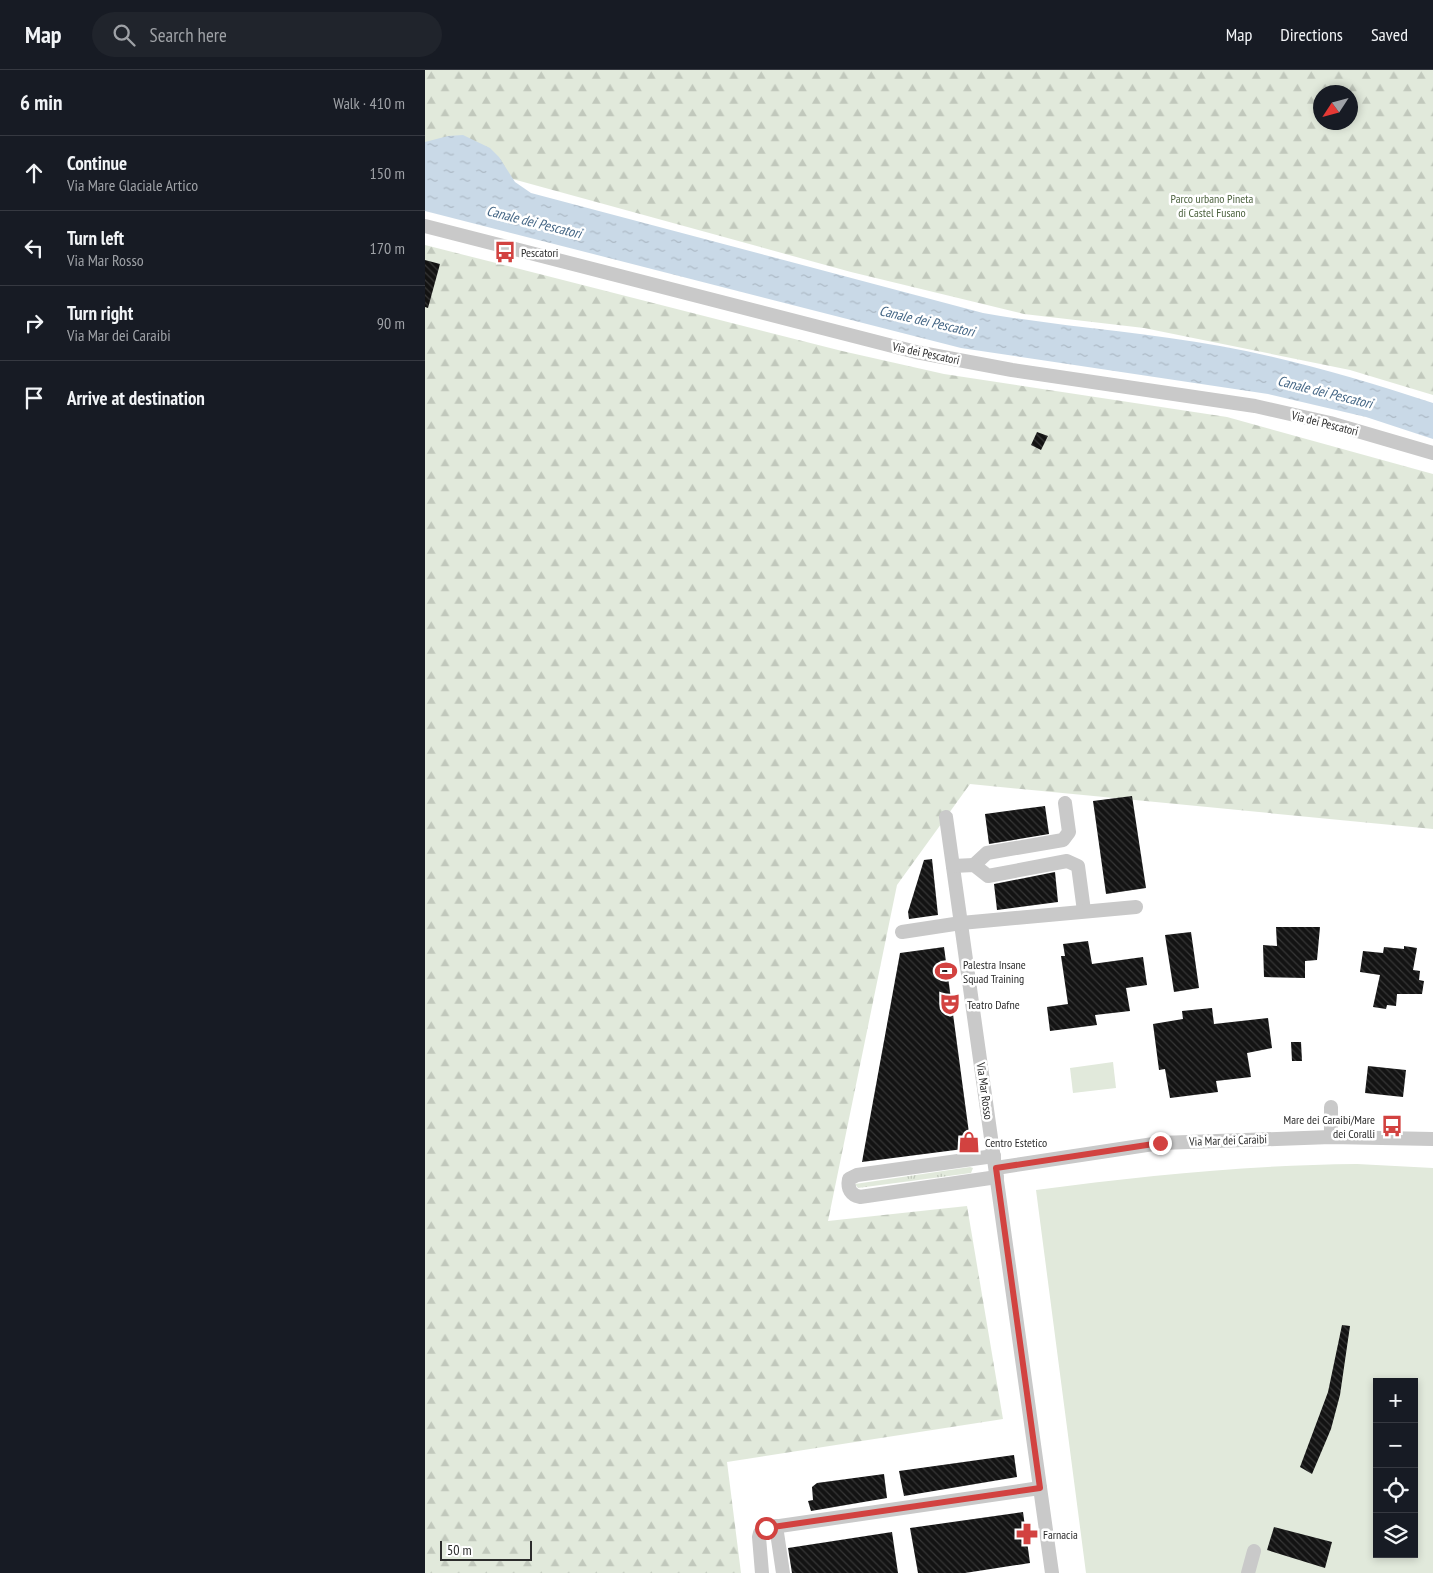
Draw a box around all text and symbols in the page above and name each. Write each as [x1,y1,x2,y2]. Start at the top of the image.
search box [92,12,442,57]
text: Map [25,19,62,50]
icon: search [110,21,138,49]
text: Search here [150,23,227,47]
text: Map [1226,23,1252,46]
text: Directions [1280,23,1343,46]
text: Saved [1371,23,1408,46]
north arrow [1313,85,1358,130]
text: 6 min [20,89,62,116]
text: Walk · 410 m [333,93,405,113]
text: Continue [67,151,127,175]
icon: ahead [20,159,48,187]
text: 150 m [370,163,405,183]
text: Via Mare Glaciale Artico [67,175,198,195]
park label: Parco urbano Pineta di Castel Fusano [1171,191,1254,220]
water label: Canale dei Pescatori [485,202,585,243]
text: Turn left [67,226,124,250]
icon: left [20,234,48,262]
text: 170 m [370,238,405,258]
bus stop icon: Pescatori [492,239,518,265]
place label: Pescatori [521,245,558,260]
text: Via Mar Rosso [67,250,144,270]
text: Turn right [67,301,133,325]
water label: Canale dei Pescatori [878,301,978,341]
icon: right [20,309,48,337]
text: 90 m [377,313,405,333]
text: Via Mar dei Caraibi [67,325,171,345]
street label: Via dei Pescatori [890,338,961,367]
water label: Canale dei Pescatori [1276,372,1376,413]
icon: arrive [20,384,48,412]
text: Arrive at destination [67,386,205,410]
street label: Via dei Pescatori [1289,407,1360,439]
place label: Palestra Insane Squad Training [963,957,1026,986]
sports icon: Palestra Insane Squad Training [933,958,959,984]
theatre icon: Teatro Dafne [937,991,963,1017]
place label: Teatro Dafne [967,997,1020,1012]
street label: Via Mar Rosso [973,1060,996,1121]
place label: Mare dei Caraibi/Mare dei Coralli [1284,1112,1375,1141]
bus stop icon: Mare dei Caraibi/Mare dei Coralli [1379,1113,1405,1139]
shop icon: Centro Estetico [956,1129,982,1155]
street label: Via Mar dei Caraibi [1188,1131,1267,1149]
route end [1149,1132,1172,1155]
place label: Centro Estetico [985,1135,1047,1150]
map controls [1373,1378,1418,1558]
button: + [1373,1378,1418,1423]
button: − [1373,1423,1418,1468]
button: locate [1373,1468,1418,1513]
button: layers [1373,1513,1418,1558]
route start [755,1517,778,1540]
pharmacy icon: Farnacia [1014,1521,1040,1547]
place label: Farnacia [1043,1527,1078,1542]
scale bar [440,1538,533,1561]
text: 50 m [447,1541,472,1559]

